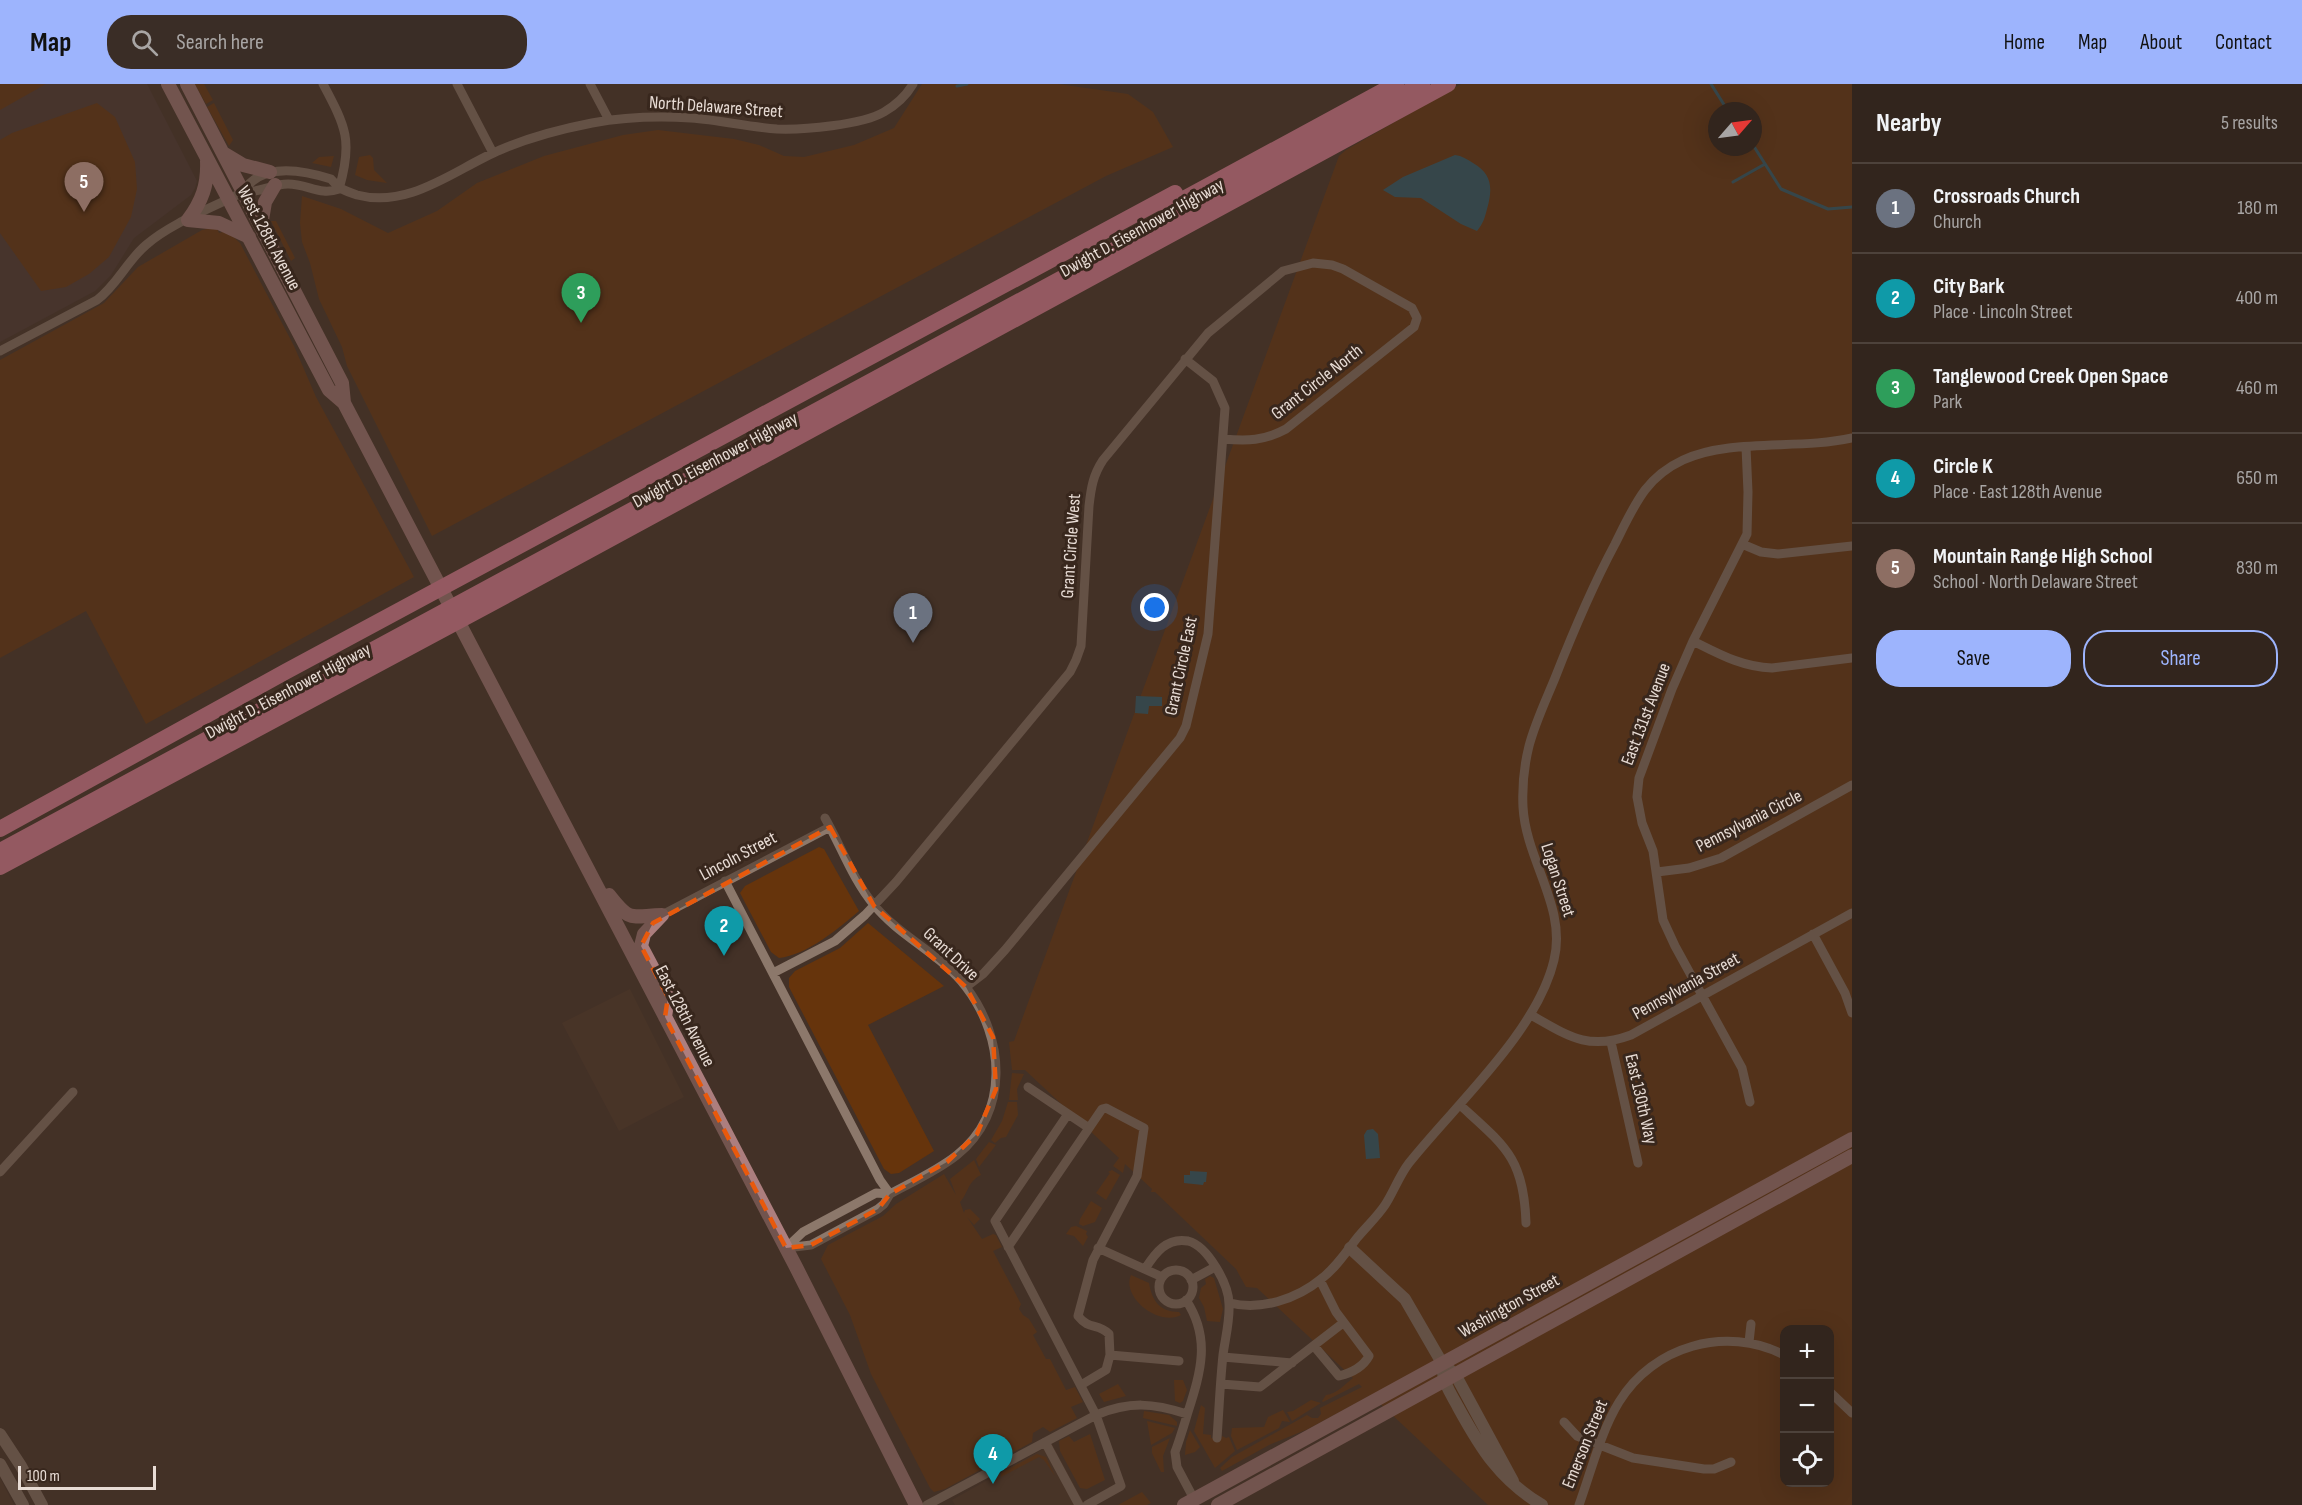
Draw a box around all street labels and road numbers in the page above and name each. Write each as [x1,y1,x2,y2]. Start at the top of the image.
street label: North Delaware Street [648,92,784,122]
street label: Dwight D. Eisenhower Highway [1056,174,1228,282]
street label: West 128th Avenue [233,182,305,294]
street label: Grant Circle North [1267,340,1367,424]
street label: Dwight D. Eisenhower Highway [629,408,801,512]
street label: Grant Circle West [1057,492,1085,599]
street label: Grant Circle East [1160,614,1202,717]
street label: Dwight D. Eisenhower Highway [202,639,374,743]
street label: East 131st Avenue [1617,660,1675,768]
street label: Pennsylvania Circle [1692,785,1806,857]
street label: Lincoln Street [696,827,781,885]
street label: Logan Street [1536,840,1580,920]
street label: Grant Drive [919,923,983,985]
street label: Pennsylvania Street [1629,948,1744,1024]
street label: East 128th Avenue [651,962,719,1070]
street label: East 130th Way [1620,1052,1662,1146]
street label: Washington Street [1455,1269,1563,1342]
street label: Emerson Street [1558,1396,1612,1491]

